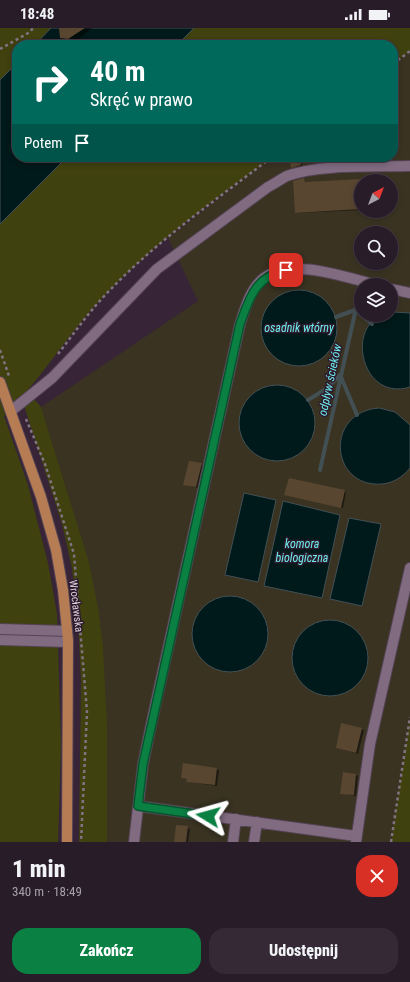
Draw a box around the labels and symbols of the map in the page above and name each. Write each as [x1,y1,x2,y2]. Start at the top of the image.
north arrow [354,174,398,218]
pin [269,253,303,287]
water label: osadnik wtórny [264,321,335,335]
water label: odpływ ścieków [316,342,345,417]
water label: komora biologiczna [276,537,328,565]
street label: Wrocławska [66,579,86,633]
position arrow [187,795,229,837]

